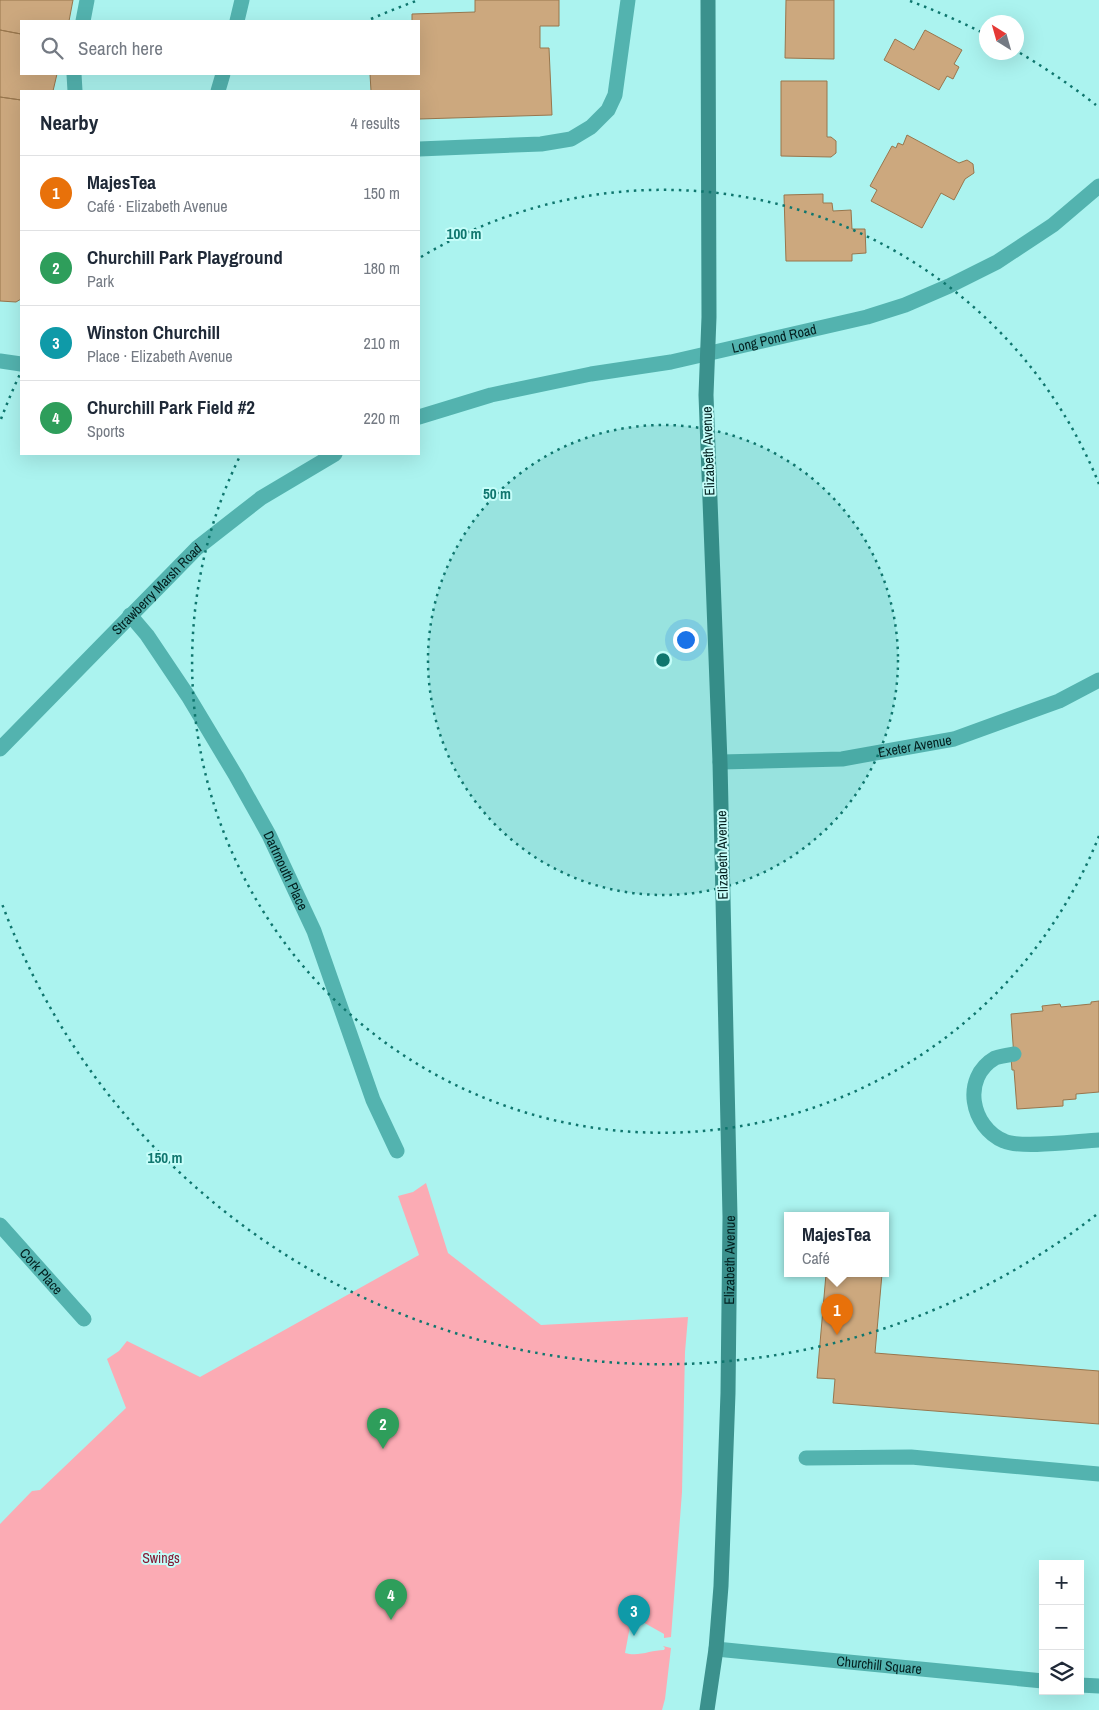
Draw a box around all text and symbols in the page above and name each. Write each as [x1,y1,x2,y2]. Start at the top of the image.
north arrow [979,15,1024,60]
search box [20,20,420,75]
icon: search [38,34,66,62]
text: Search here [78,35,163,61]
text: Nearby [40,108,98,137]
text: 4 results [350,112,400,134]
text: MajesTea [87,169,156,195]
text: 1 [52,182,60,204]
text: 150 m [364,182,400,204]
text: Café · Elizabeth Avenue [87,195,228,217]
text: 100 m [447,223,481,244]
text: Churchill Park Playground [87,244,283,270]
text: 2 [52,257,60,279]
text: 180 m [364,257,400,279]
text: Park [87,270,114,292]
text: Winston Churchill [87,319,220,345]
street label: Long Pond Road [730,320,818,357]
text: 3 [52,332,60,354]
text: 210 m [364,332,400,354]
text: Place · Elizabeth Avenue [87,345,233,367]
text: Churchill Park Field #2 [87,394,255,420]
street label: Elizabeth Avenue [697,406,719,496]
text: 4 [52,407,60,429]
text: 220 m [364,407,400,429]
text: Sports [87,420,125,442]
text: 50 m [483,483,511,504]
street label: Strawberry Marsh Road [108,539,205,639]
your location [673,627,699,653]
centre of rings [654,651,672,669]
street label: Exeter Avenue [877,731,953,761]
street label: Elizabeth Avenue [712,810,732,900]
street label: Dartmouth Place [259,828,312,913]
text: 150 m [148,1147,182,1168]
popup [784,1212,889,1277]
street label: Elizabeth Avenue [720,1215,739,1305]
text: MajesTea [802,1221,871,1247]
street label: Cork Place [16,1244,67,1298]
text: Café [802,1247,830,1269]
pin: 1 [821,1294,853,1335]
pin: 2 [367,1408,399,1449]
park label: Swings [142,1549,180,1567]
map controls [1039,1560,1084,1695]
button: + [1039,1560,1084,1605]
pin: 4 [375,1579,407,1620]
pin: 3 [618,1595,650,1636]
button: − [1039,1605,1084,1650]
button: layers [1039,1650,1084,1695]
street label: Churchill Square [836,1652,923,1678]

